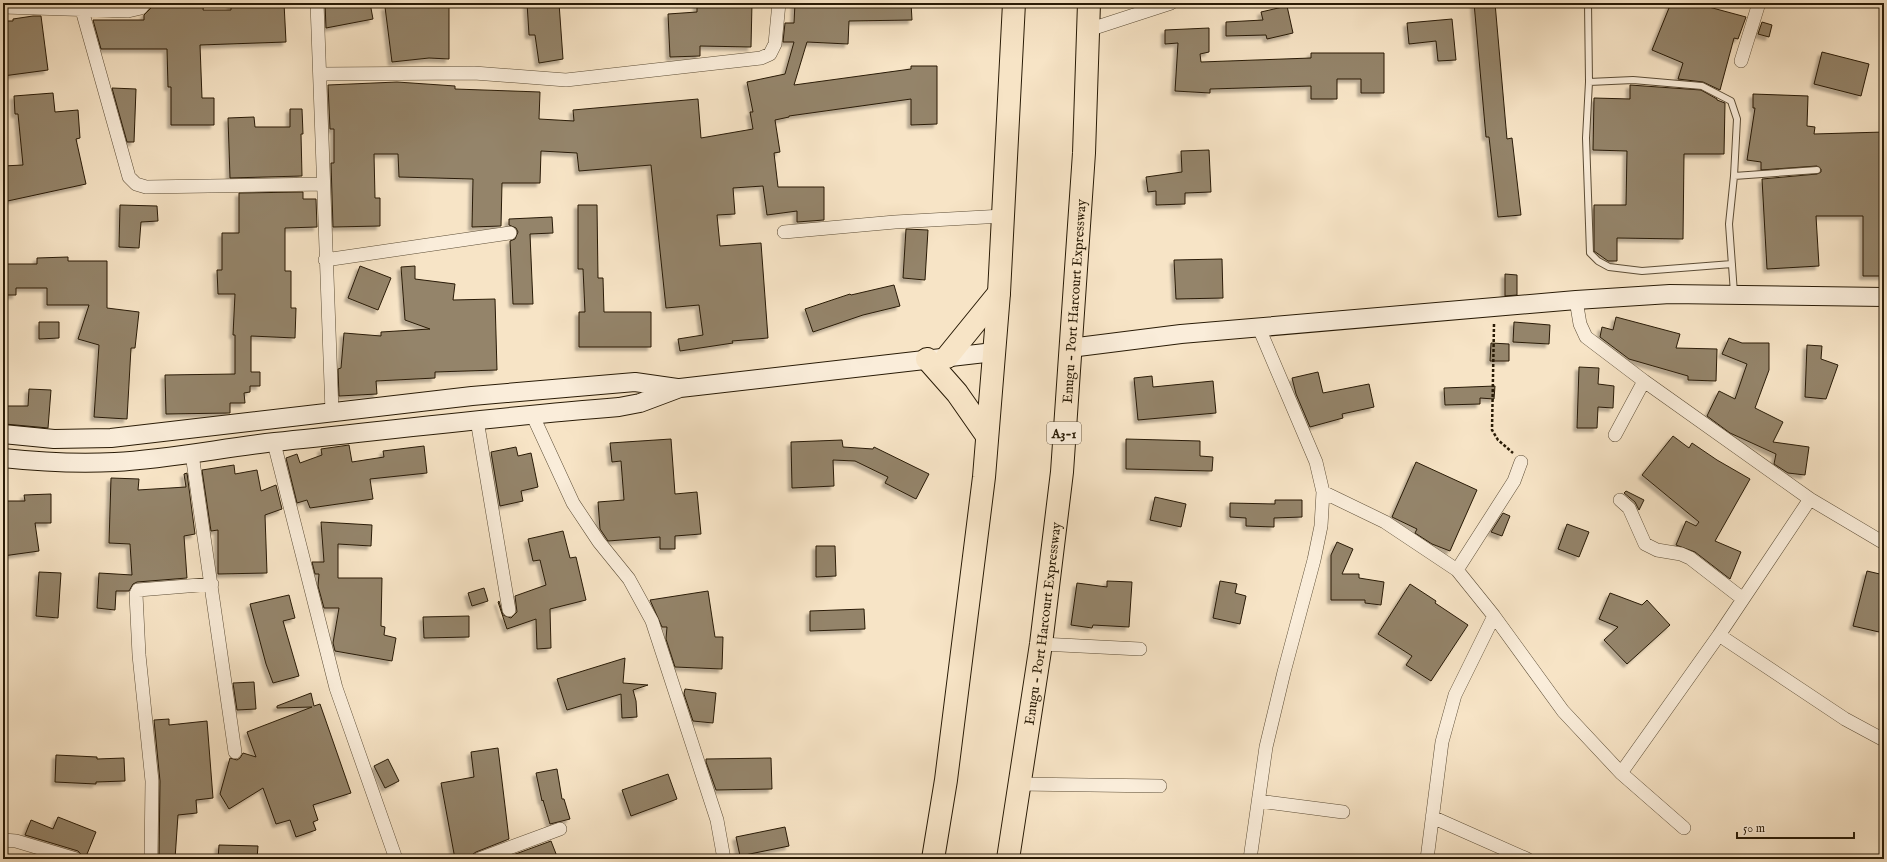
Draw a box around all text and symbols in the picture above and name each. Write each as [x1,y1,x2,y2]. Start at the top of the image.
street label: Enugu - Port Harcourt Expressway [1059,198,1091,404]
road number: A3-1 [1047,422,1081,444]
street label: Enugu - Port Harcourt Expressway [1021,521,1066,726]
scale bar [1737,814,1854,840]
text: 50 m [1743,821,1765,836]

